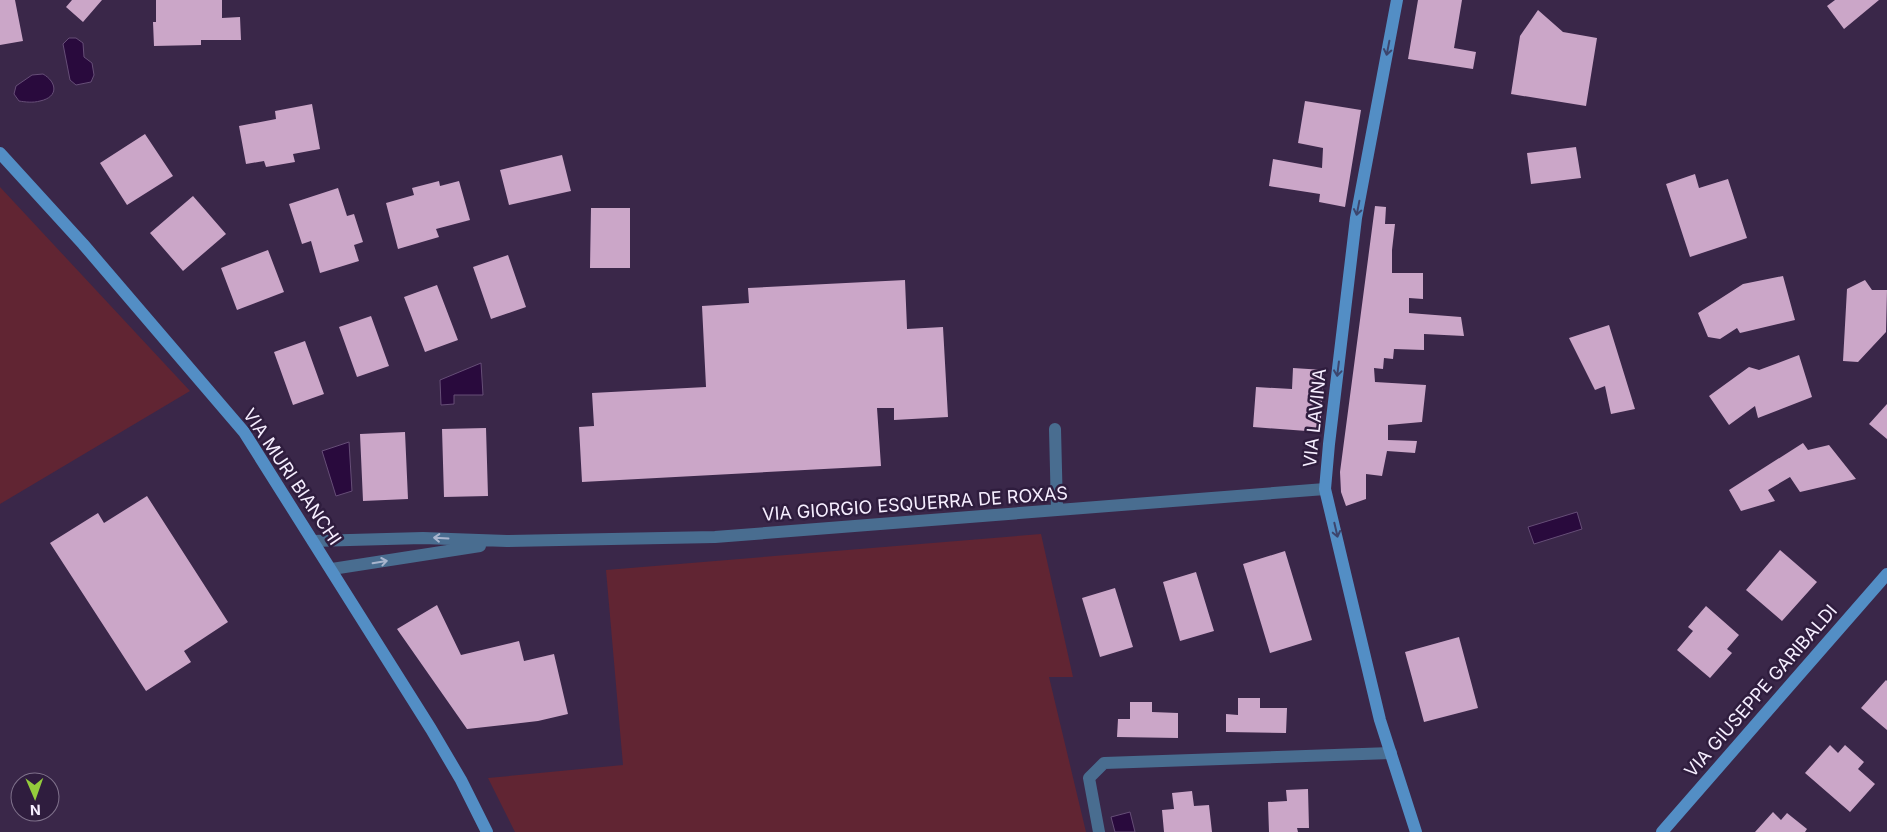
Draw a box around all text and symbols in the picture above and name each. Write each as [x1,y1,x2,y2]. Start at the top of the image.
one-way arrow [1382,40,1392,56]
one-way arrow [1353,199,1363,215]
one-way arrow [1333,361,1343,377]
street label: VIA LAVINA [1299,367,1330,468]
street label: VIA MURI BIANCHI [239,405,346,549]
street label: VIA GIORGIO ESQUERRA DE ROXAS [761,482,1068,525]
one-way arrow [1332,521,1341,537]
one-way arrow [433,534,449,543]
one-way arrow [372,556,388,566]
street label: VIA GIUSEPPE GARIBALDI [1680,600,1841,781]
north arrow [10,772,60,822]
text: N [30,802,41,819]

